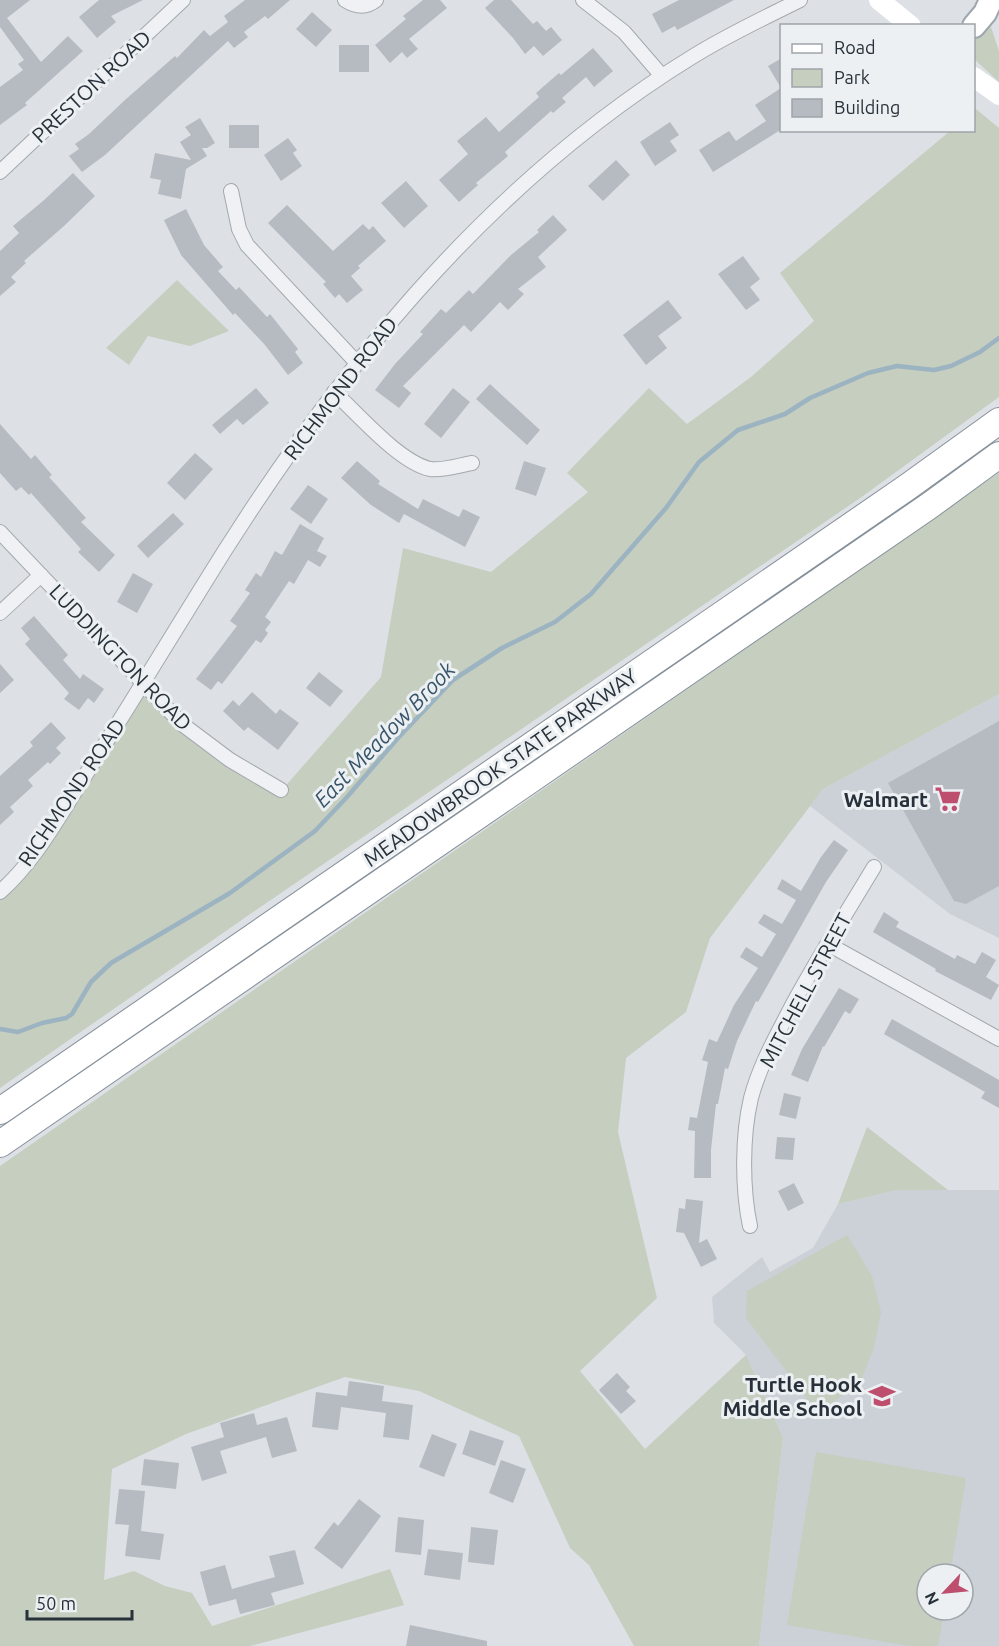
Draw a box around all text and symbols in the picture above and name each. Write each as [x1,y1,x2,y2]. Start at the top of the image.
legend [780,24,975,132]
street label: PRESTON ROAD [27,25,155,147]
text: Road [834,37,876,57]
text: Park [834,67,870,87]
text: Building [834,97,900,117]
street label: RICHMOND ROAD [278,312,402,464]
street label: LUDDINGTON ROAD [45,579,197,735]
water label: East Meadow Brook [308,656,460,812]
street label: MEADOWBROOK STATE PARKWAY [359,663,641,871]
street label: RICHMOND ROAD [13,714,129,870]
supermarket icon: Walmart [933,784,963,814]
place label: Walmart [844,787,928,811]
street label: MITCHELL STREET [754,908,856,1071]
place label: Turtle Hook Middle School [723,1372,862,1420]
school or university icon: Turtle Hook Middle School [867,1381,897,1411]
north arrow [915,1562,975,1622]
scale bar [27,1583,132,1621]
text: N [921,1589,942,1608]
text: 50 m [36,1593,76,1613]

